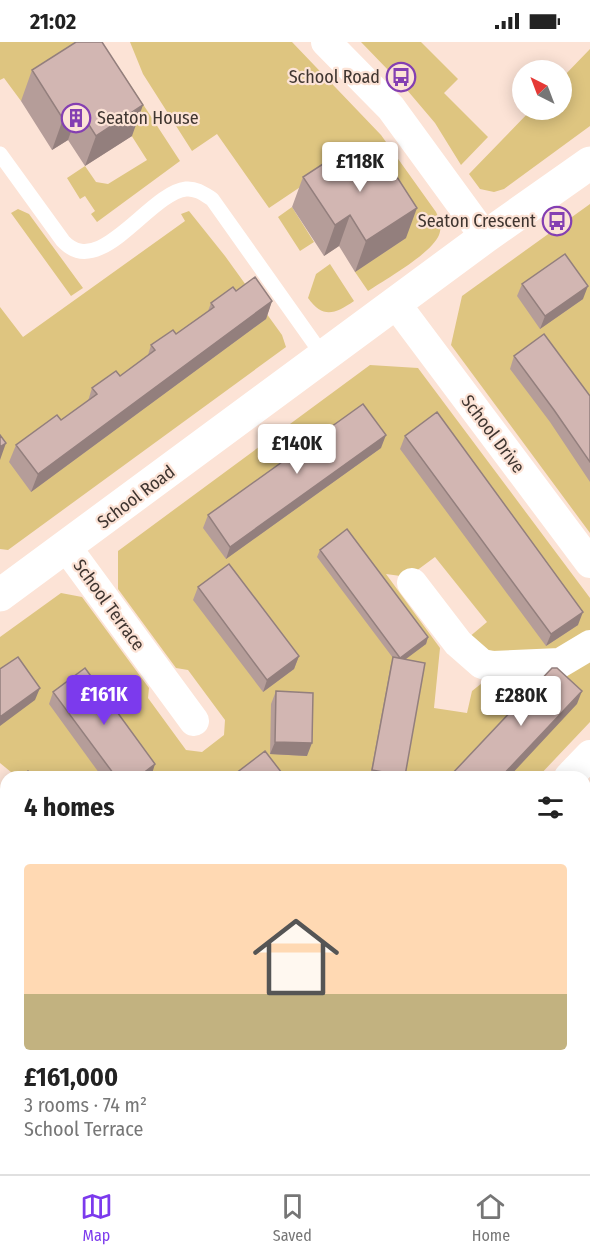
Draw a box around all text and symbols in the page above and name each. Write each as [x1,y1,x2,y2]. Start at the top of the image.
text: 21:02 [30,8,76,35]
north arrow [512,60,572,120]
map controls [512,60,572,120]
bus stop icon: School Road [385,61,417,93]
place label: School Road [289,66,380,88]
building icon: Seaton House [60,102,92,134]
place label: Seaton House [97,107,199,129]
pin: £118K [318,142,402,193]
text: £118K [336,149,384,173]
bus stop icon: Seaton Crescent [541,205,573,237]
place label: Seaton Crescent [418,210,536,232]
street label: School Drive [456,391,530,477]
pin: £140K [255,424,339,475]
text: £140K [272,431,322,455]
street label: School Road [93,461,179,533]
street label: School Terrace [69,555,150,655]
pin: £161K [62,675,146,726]
pin: £280K [479,676,563,727]
text: £161K [80,682,128,706]
text: £280K [495,683,547,707]
icon: filters [534,791,567,824]
text: 4 homes [24,792,115,823]
icon: home [242,903,350,1011]
text: £161,000 [24,1062,118,1093]
text: 3 rooms · 74 m² [24,1093,147,1117]
text: School Terrace [24,1117,143,1141]
tab: Map [80,1190,113,1245]
tab: Saved [273,1190,312,1245]
tab: Home [472,1190,510,1245]

